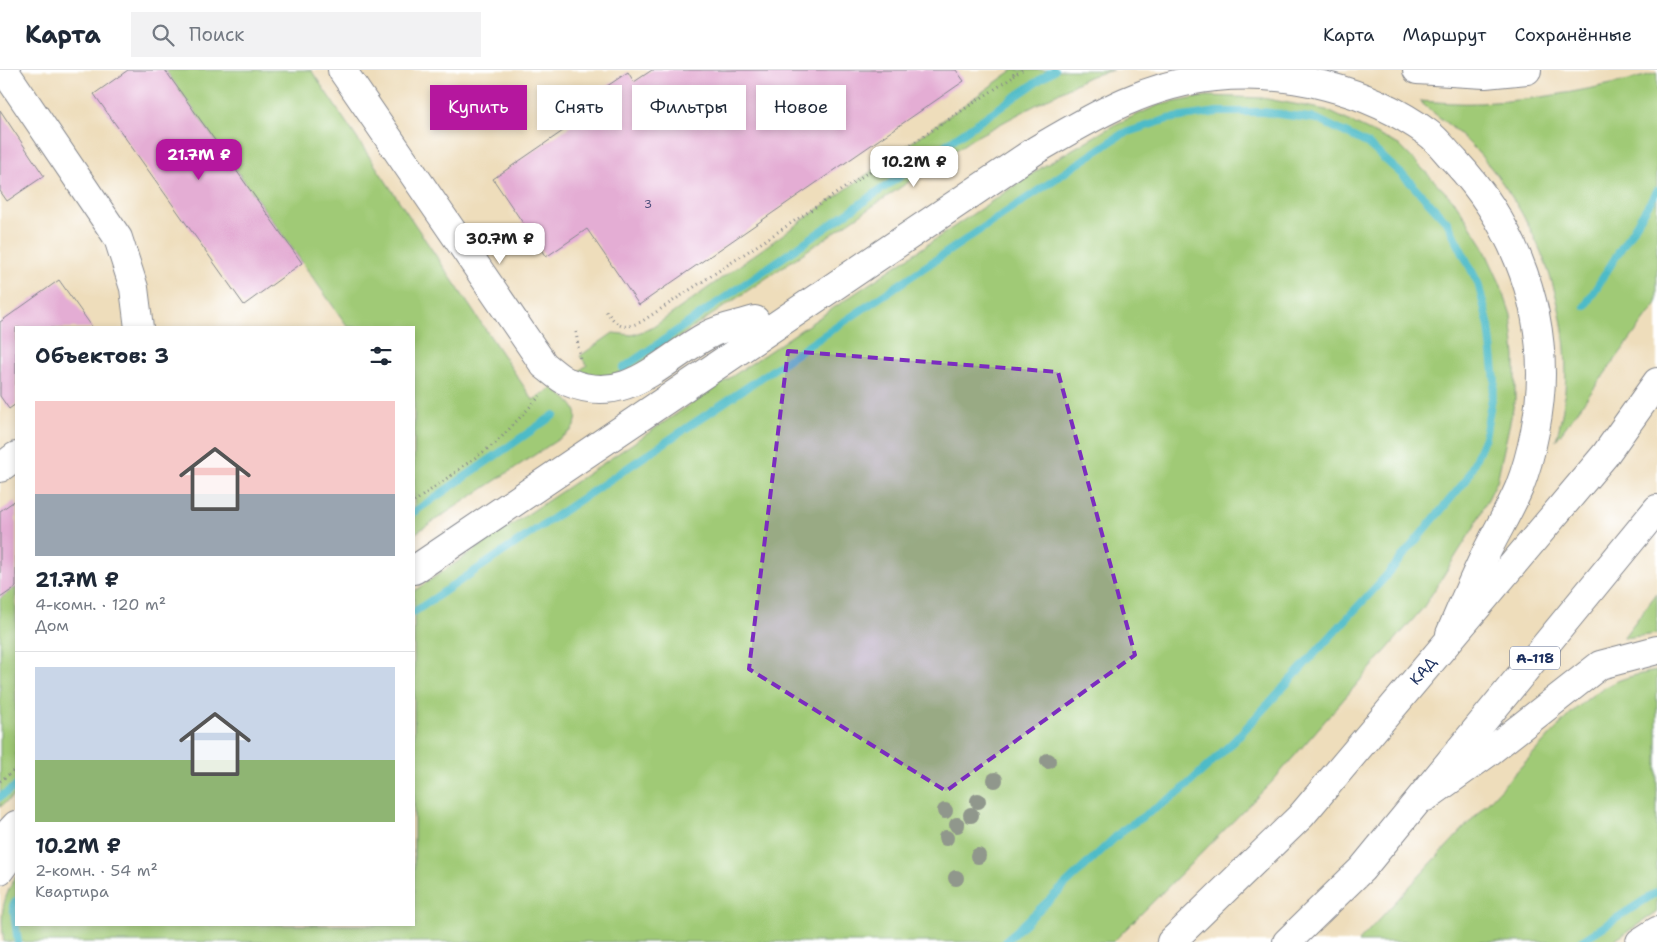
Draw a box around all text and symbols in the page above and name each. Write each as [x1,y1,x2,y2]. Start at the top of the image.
search box [131,12,481,57]
text: Карта [25,19,101,51]
icon: search [149,21,177,49]
text: Поиск [189,22,244,47]
text: Карта [1323,23,1374,47]
text: Маршрут [1402,23,1486,47]
text: Сохранённые [1514,23,1632,47]
chip: Купить [430,85,527,130]
chip: Снять [537,85,622,130]
chip: Фильтры [632,85,746,130]
chip: Новое [756,85,846,130]
pin: 21.7M ₽ [153,138,245,181]
text: 21.7M ₽ [167,144,231,165]
pin: 10.2M ₽ [868,146,960,188]
text: 10.2M ₽ [881,151,947,172]
house number: 3 [644,196,652,212]
pin: 30.7M ₽ [454,222,546,265]
text: 30.7M ₽ [466,228,534,249]
text: Объектов: 3 [35,342,169,370]
icon: filters [367,342,395,370]
icon: home [170,434,260,524]
text: 21.7M ₽ [35,566,119,594]
text: 4-комн. · 120 m² [35,594,166,615]
text: Дом [35,615,69,636]
road number: А-118 [1510,646,1560,670]
street label: КАД [1405,652,1441,689]
icon: home [170,699,260,789]
text: 10.2M ₽ [35,832,121,860]
text: 2-комн. · 54 m² [35,860,158,881]
text: Квартира [35,881,109,902]

